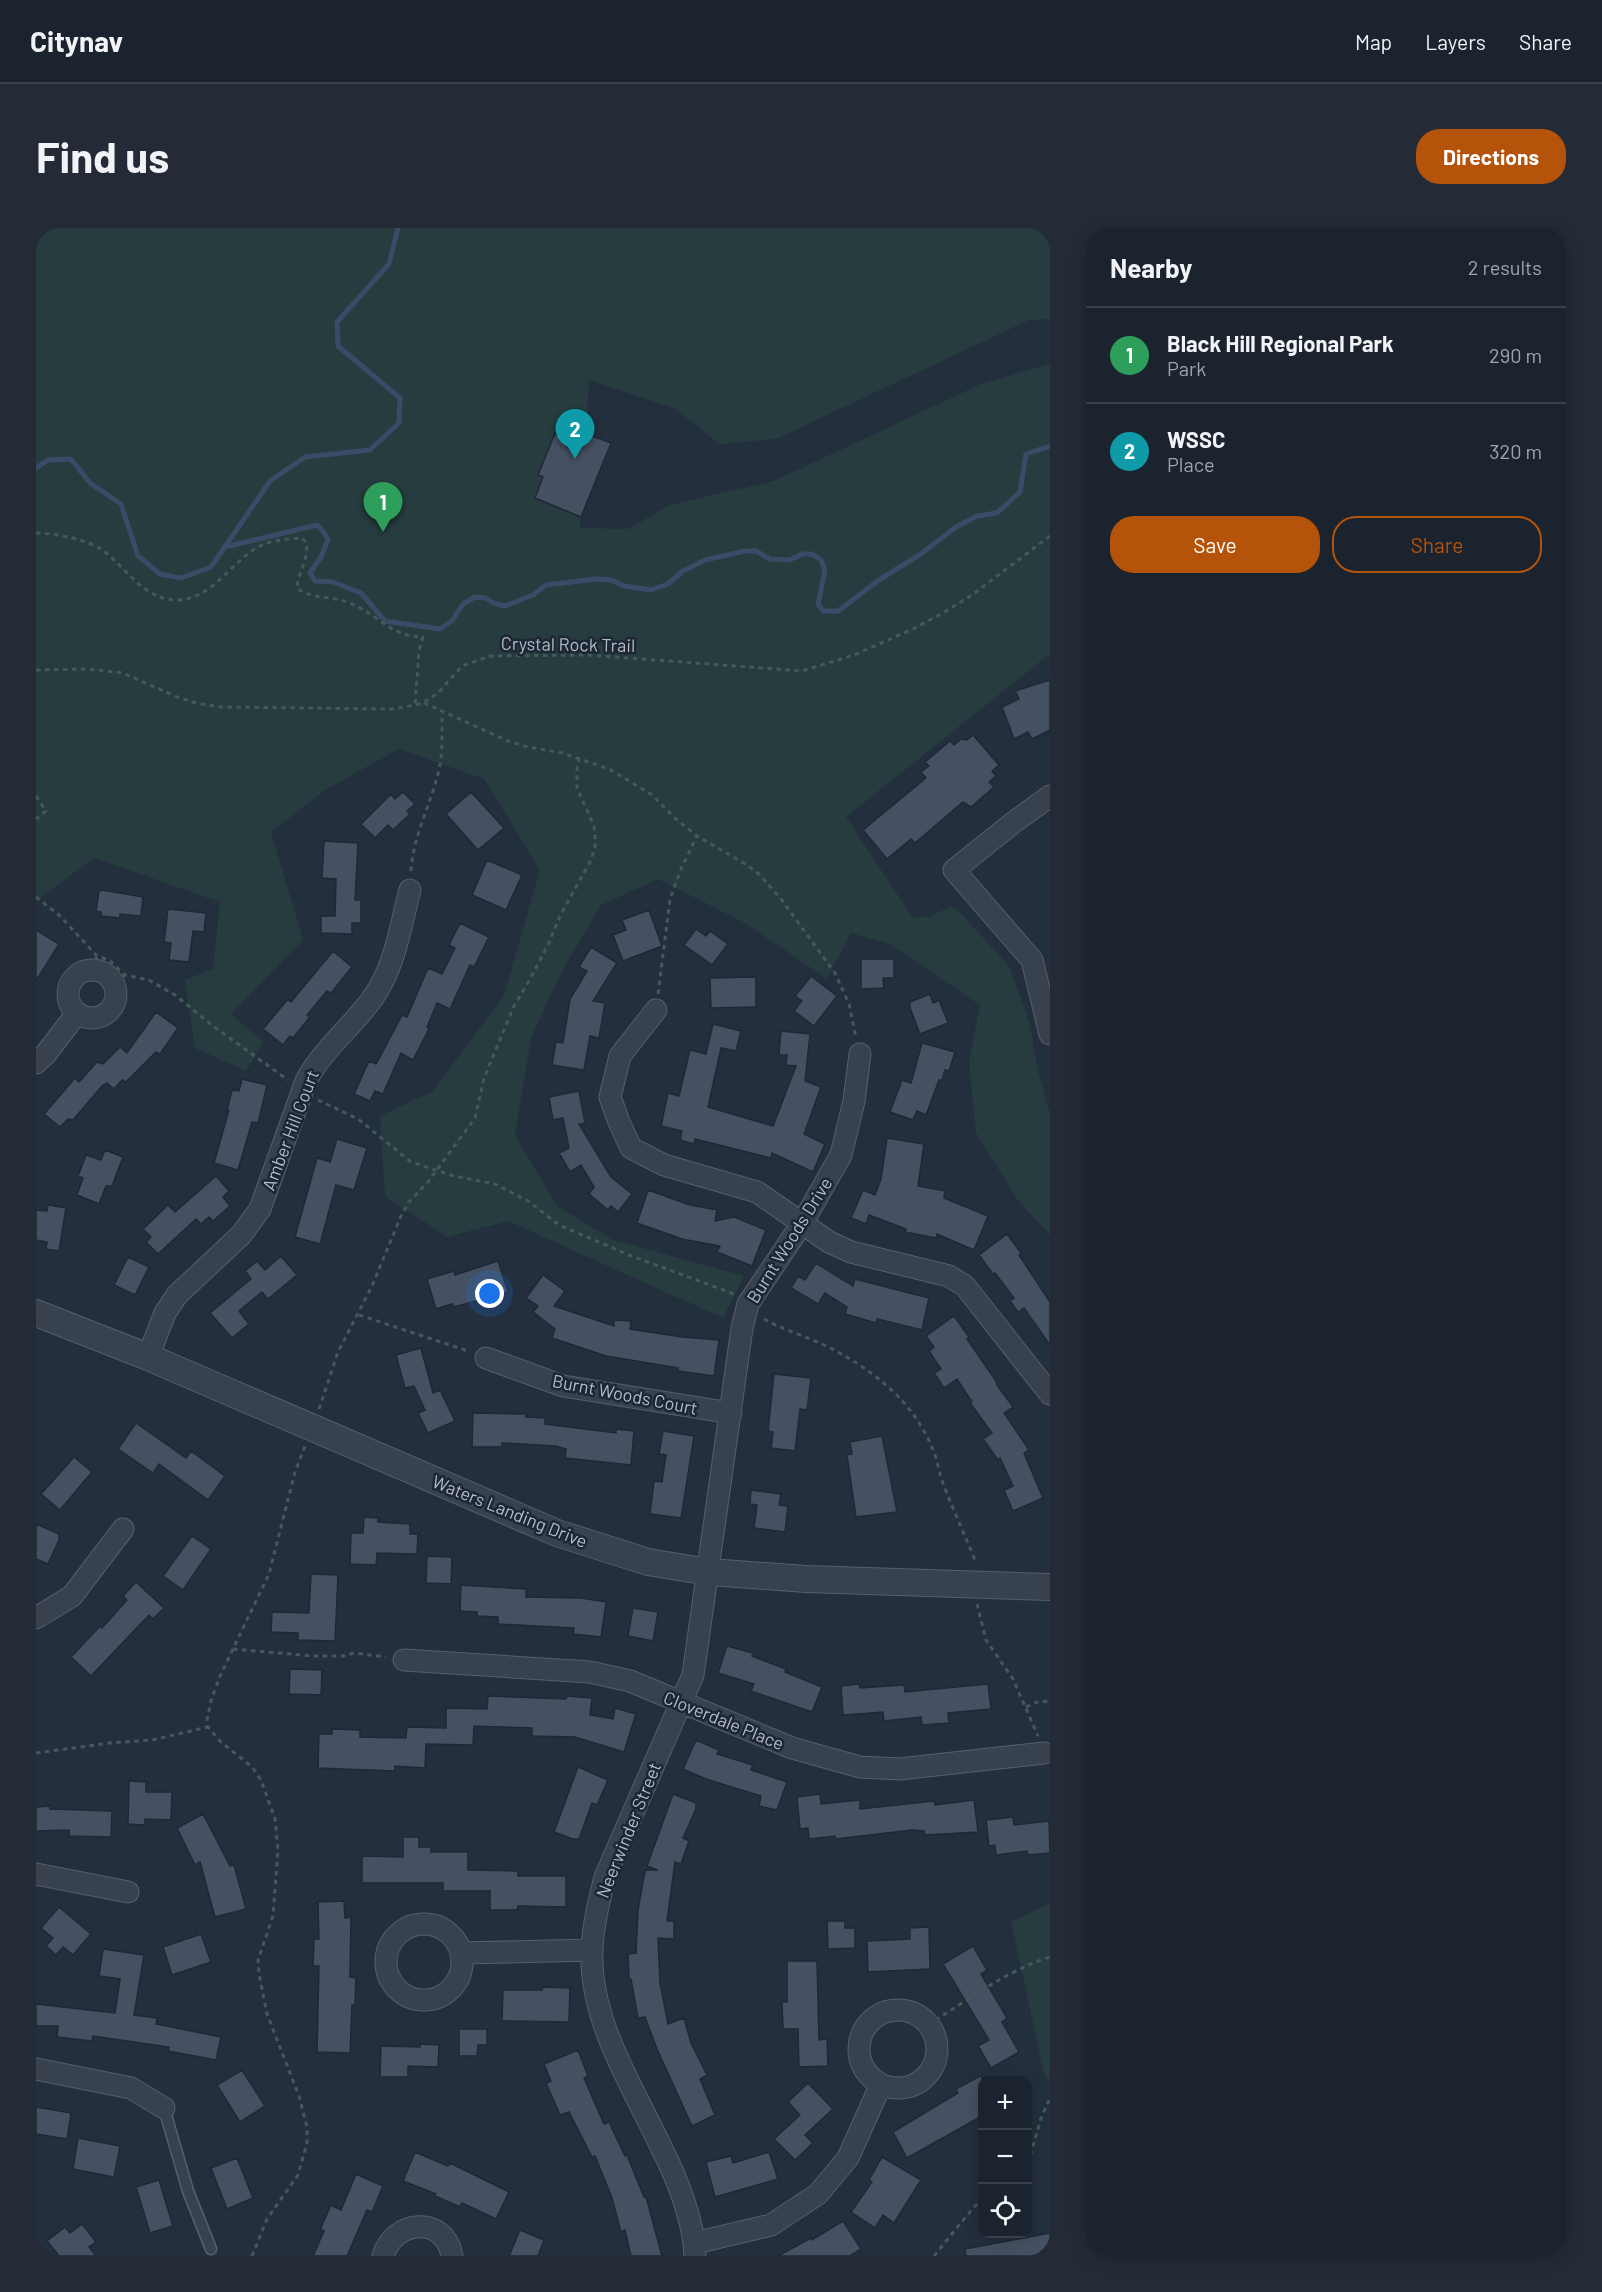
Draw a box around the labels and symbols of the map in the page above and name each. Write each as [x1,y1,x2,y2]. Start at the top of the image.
pin: 2 [556,410,594,459]
pin: 1 [364,482,402,532]
street label: Crystal Rock Trail [501,632,635,656]
street label: Amber Hill Court [257,1067,323,1193]
street label: Burnt Woods Drive [742,1173,836,1307]
your location [475,1279,504,1308]
street label: Burnt Woods Court [551,1369,699,1419]
street label: Waters Landing Drive [429,1470,591,1552]
street label: Cloverdale Place [661,1686,787,1754]
street label: Neerwinder Street [591,1759,665,1901]

